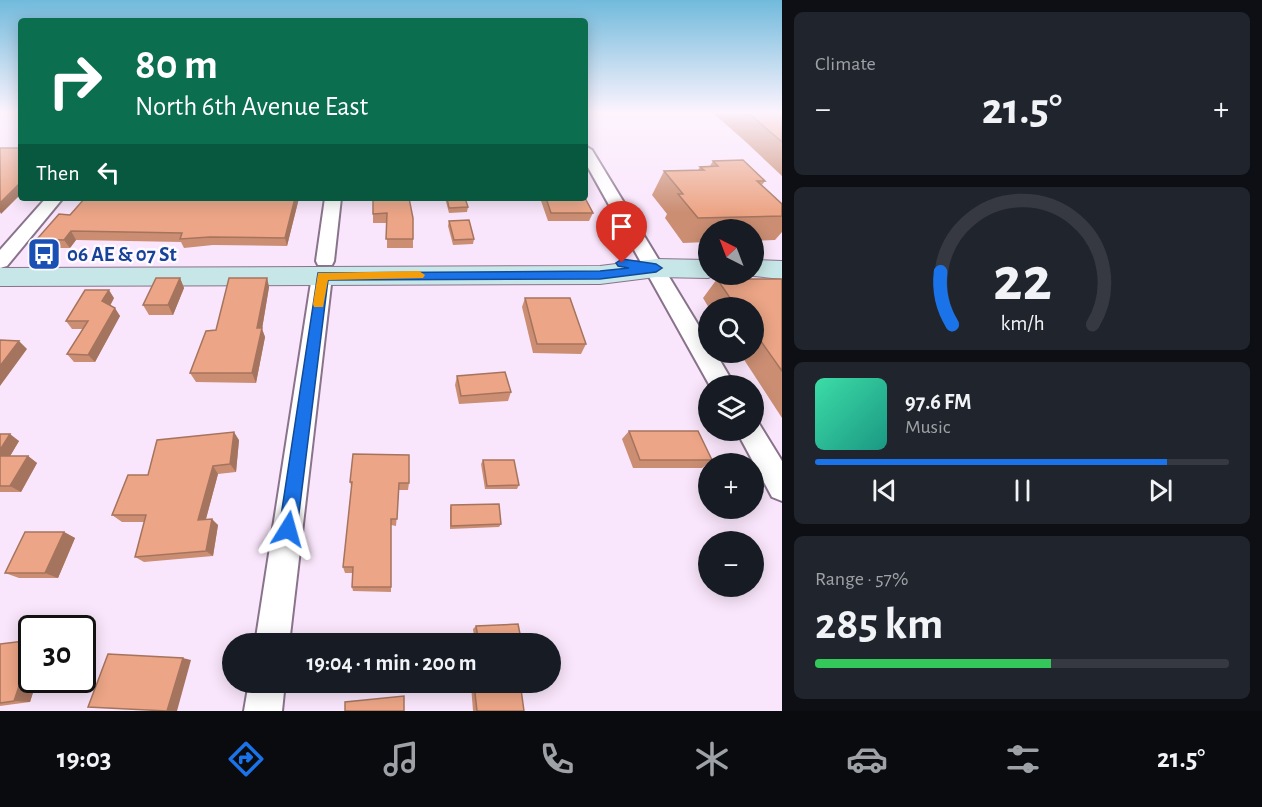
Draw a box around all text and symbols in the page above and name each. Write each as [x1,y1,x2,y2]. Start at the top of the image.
icon: right [36,42,114,120]
text: 80 m [135,44,218,86]
text: Climate [815,54,876,74]
text: 21.5° [982,87,1062,132]
text: North 6th Avenue East [135,93,368,120]
text: − [815,93,831,126]
text: + [1213,93,1229,126]
icon: left [92,156,125,189]
text: Then [36,162,80,184]
pin [596,201,647,263]
icon: arrive [605,210,638,243]
north arrow [698,219,764,285]
map controls [698,219,764,597]
bus stop icon: 06 AE & 07 St [26,236,62,272]
place label: 06 AE & 07 St [67,244,177,265]
text: 22 [993,249,1051,311]
button: search [698,297,764,363]
text: km/h [1000,314,1044,335]
button: layers [698,375,764,441]
text: 97.6 FM [905,391,971,413]
text: Music [905,417,951,437]
button: + [698,453,764,519]
icon: previous [868,474,901,507]
icon: pause [1006,474,1039,507]
icon: next [1144,474,1177,507]
position arrow [256,497,320,561]
button: − [698,531,764,597]
text: Range · 57% [815,569,908,589]
text: 285 km [815,602,943,647]
speed limit sign: 30 [18,615,96,693]
text: 19:04 · 1 min · 200 m [306,652,477,674]
icon: directions [225,738,267,780]
icon: music [380,738,422,780]
icon: phone [536,738,578,780]
icon: climate [691,738,733,780]
icon: car [846,738,888,780]
icon: filters [1002,738,1044,780]
text: 19:03 [57,745,111,772]
text: 21.5° [1157,745,1205,772]

